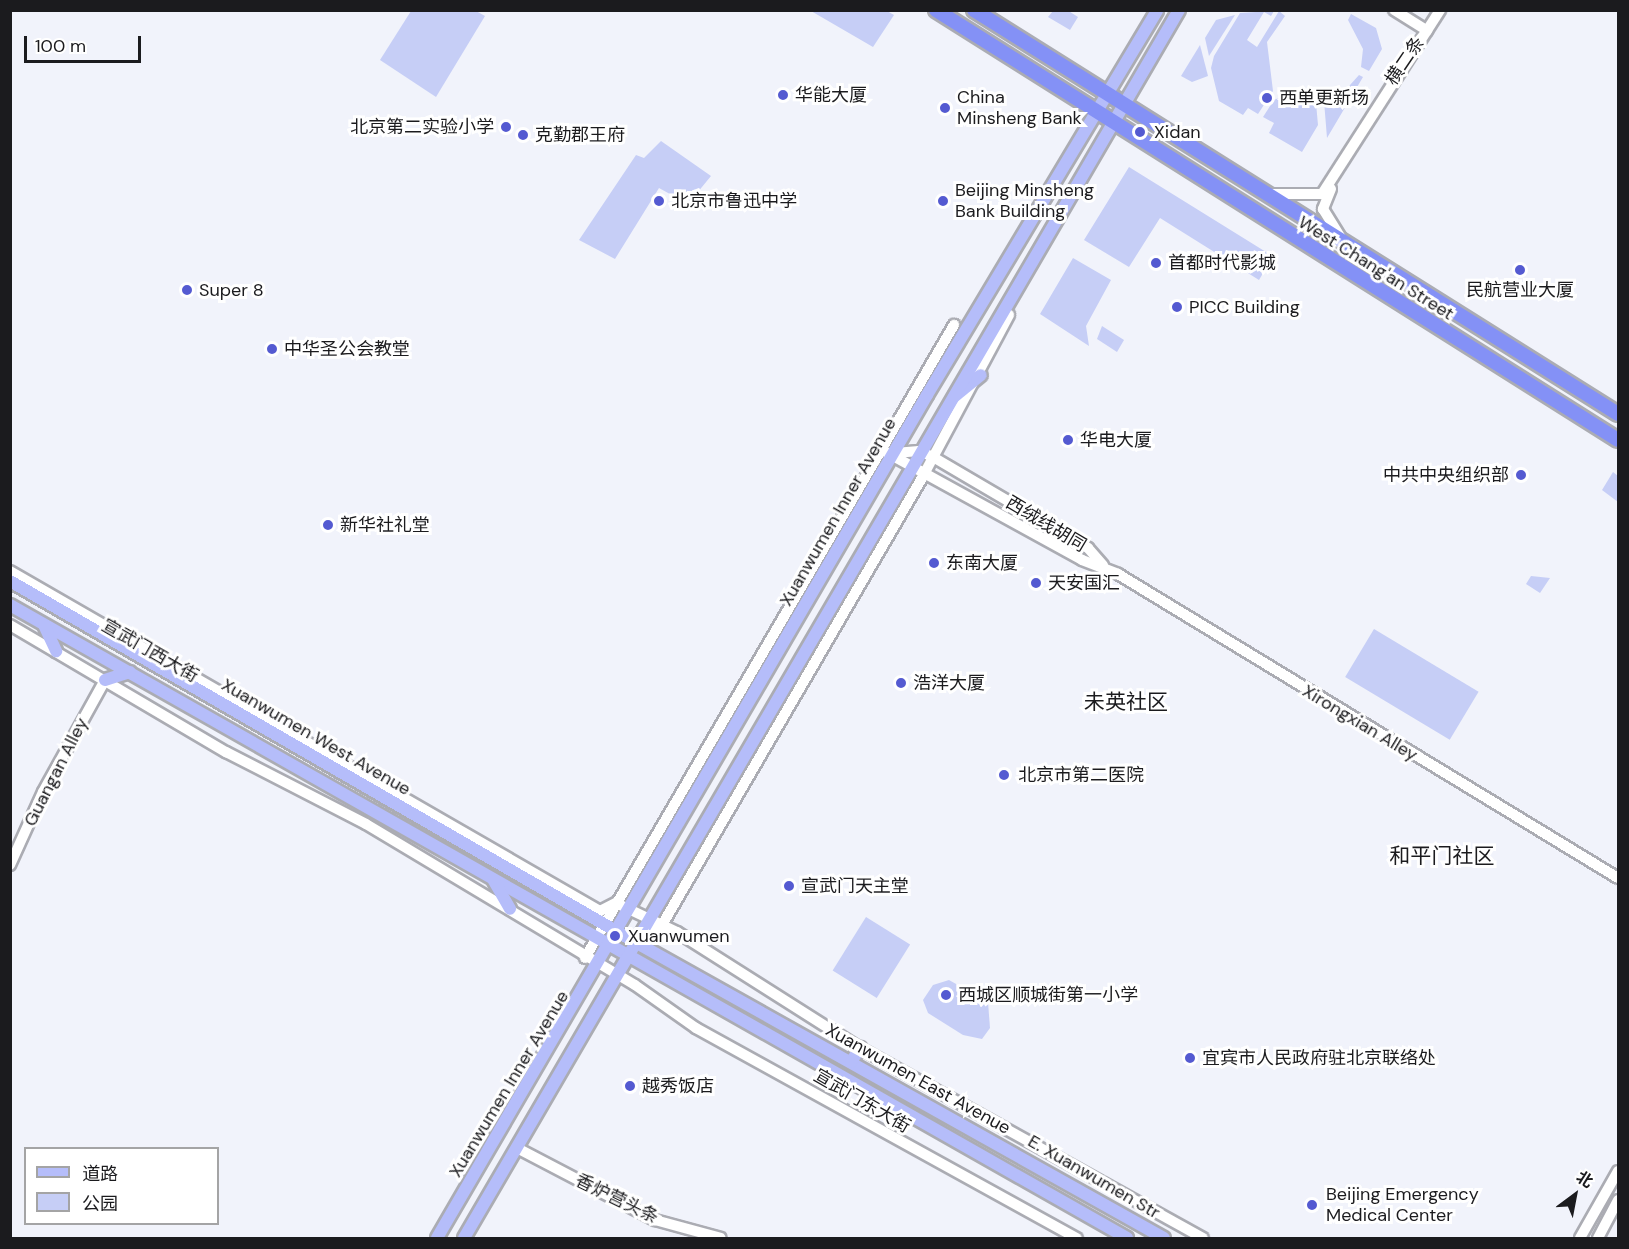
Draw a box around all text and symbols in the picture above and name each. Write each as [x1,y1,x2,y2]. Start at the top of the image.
scale bar [27,24,144,62]
street label: 横二条 [1381,33,1429,89]
text: 100 m [35,34,86,58]
place label: 华能大厦 [795,84,867,106]
place label: China Minsheng Bank [957,87,1082,130]
place label: 西单更新场 [1279,87,1369,109]
marker: 华能大厦 [776,88,790,102]
marker: 西单更新场 [1260,91,1274,105]
marker: China Minsheng Bank [938,101,952,115]
place label: 北京第二实验小学 [350,116,494,138]
marker: 北京第二实验小学 [499,120,513,134]
place label: Xidan [1154,121,1201,143]
marker: Xidan [1131,123,1149,141]
place label: 克勤郡王府 [535,124,625,146]
marker: 克勤郡王府 [516,128,530,142]
place label: Beijing Minsheng Bank Building [955,180,1094,222]
place label: 北京市鲁迅中学 [671,190,797,212]
marker: 北京市鲁迅中学 [652,194,666,208]
marker: Beijing Minsheng Bank Building [936,194,950,208]
street label: West Chang'an Street [1294,211,1458,325]
place label: 首都时代影城 [1168,252,1276,274]
marker: 首都时代影城 [1149,256,1163,270]
marker: 民航营业大厦 [1513,263,1527,277]
place label: Super 8 [199,279,264,301]
place label: 民航营业大厦 [1466,279,1574,301]
marker: Super 8 [180,283,194,297]
place label: PICC Building [1189,296,1300,318]
marker: PICC Building [1170,300,1184,314]
place label: 中华圣公会教堂 [284,338,410,360]
marker: 中华圣公会教堂 [265,342,279,356]
street label: Xuanwumen Inner Avenue [775,414,901,610]
place label: 华电大厦 [1080,429,1152,451]
marker: 华电大厦 [1061,433,1075,447]
place label: 中共中央组织部 [1383,464,1509,486]
marker: 中共中央组织部 [1514,468,1528,482]
street label: 西绒线胡同 [1002,492,1090,556]
place label: 新华社礼堂 [340,514,430,536]
marker: 新华社礼堂 [321,518,335,532]
place label: 东南大厦 [946,552,1018,574]
marker: 东南大厦 [927,556,941,570]
place label: 天安国汇 [1048,572,1120,594]
marker: 天安国汇 [1029,576,1043,590]
street label: 宣武门西大街 [98,615,202,687]
place label: 浩洋大厦 [913,672,985,694]
street label: Xuanwumen West Avenue [218,674,414,800]
marker: 浩洋大厦 [894,676,908,690]
street label: Xirongxian Alley [1298,680,1422,766]
district label: 未英社区 [1084,689,1168,715]
street label: Guangan Alley [19,714,93,830]
place label: 北京市第二医院 [1018,764,1144,786]
marker: 北京市第二医院 [995,766,1013,784]
district label: 和平门社区 [1390,843,1494,869]
place label: 宣武门天主堂 [801,875,909,897]
marker: 宣武门天主堂 [782,879,796,893]
place label: Xuanwumen [628,925,730,947]
marker: Xuanwumen [606,927,624,945]
place label: 西城区顺城街第一小学 [958,984,1138,1006]
street label: Xuanwumen Inner Avenue [445,987,573,1181]
marker: 西城区顺城街第一小学 [939,988,953,1002]
street label: Xuanwumen East Avenue [822,1019,1014,1139]
place label: 宜宾市人民政府驻北京联络处 [1202,1047,1436,1069]
marker: 宜宾市人民政府驻北京联络处 [1183,1051,1197,1065]
street label: 宣武门东大街 [810,1065,914,1137]
place label: 越秀饭店 [642,1075,714,1097]
marker: 越秀饭店 [623,1079,637,1093]
street label: E. Xuanwumen Str [1024,1130,1164,1224]
legend [24,1147,219,1225]
text: 道路 [82,1162,118,1186]
north arrow [1545,1165,1605,1225]
text: 北 [1572,1166,1597,1192]
street label: 香炉营头条 [572,1170,662,1228]
place label: Beijing Emergency Medical Center [1326,1184,1479,1226]
text: 公园 [82,1192,118,1216]
marker: Beijing Emergency Medical Center [1303,1196,1321,1214]

